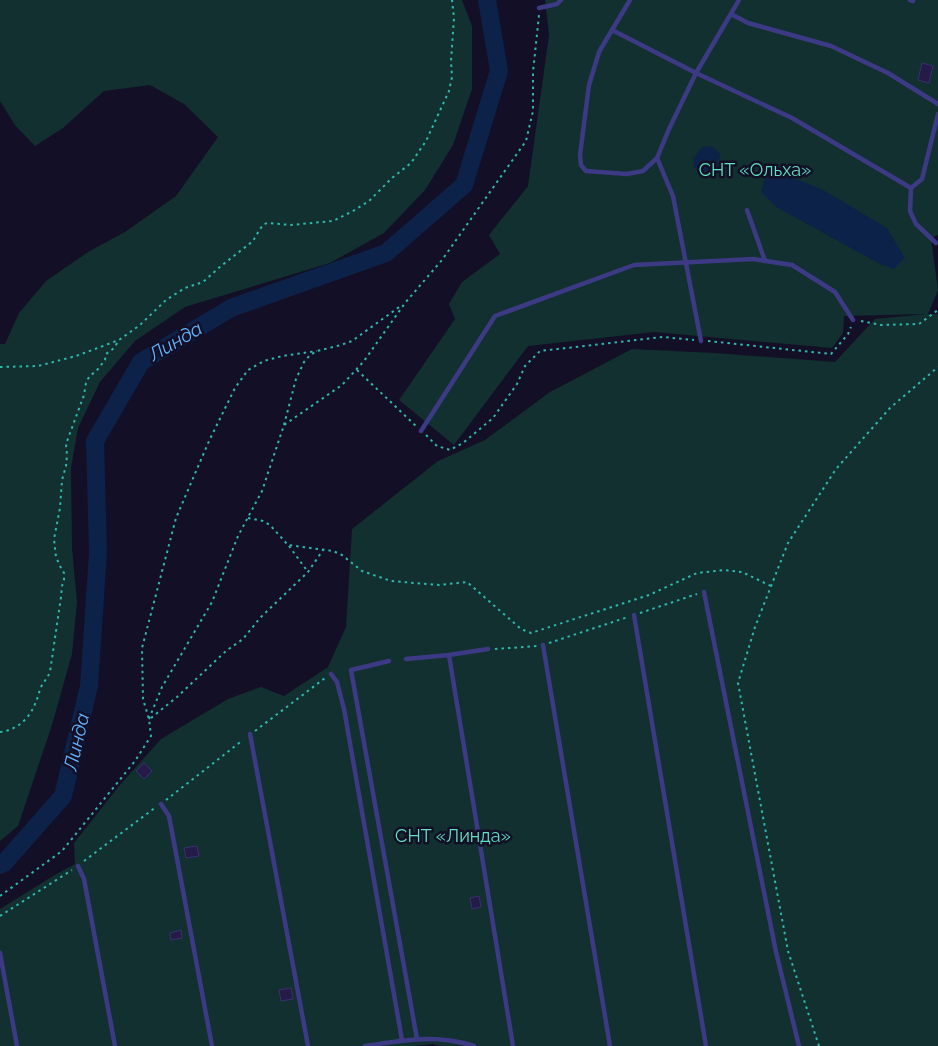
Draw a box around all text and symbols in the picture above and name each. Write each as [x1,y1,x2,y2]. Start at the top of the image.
park label: СНТ «Ольха» [699,159,811,180]
water label: Линда [143,317,206,366]
water label: Линда [58,711,93,774]
park label: СНТ «Линда» [395,825,511,846]

